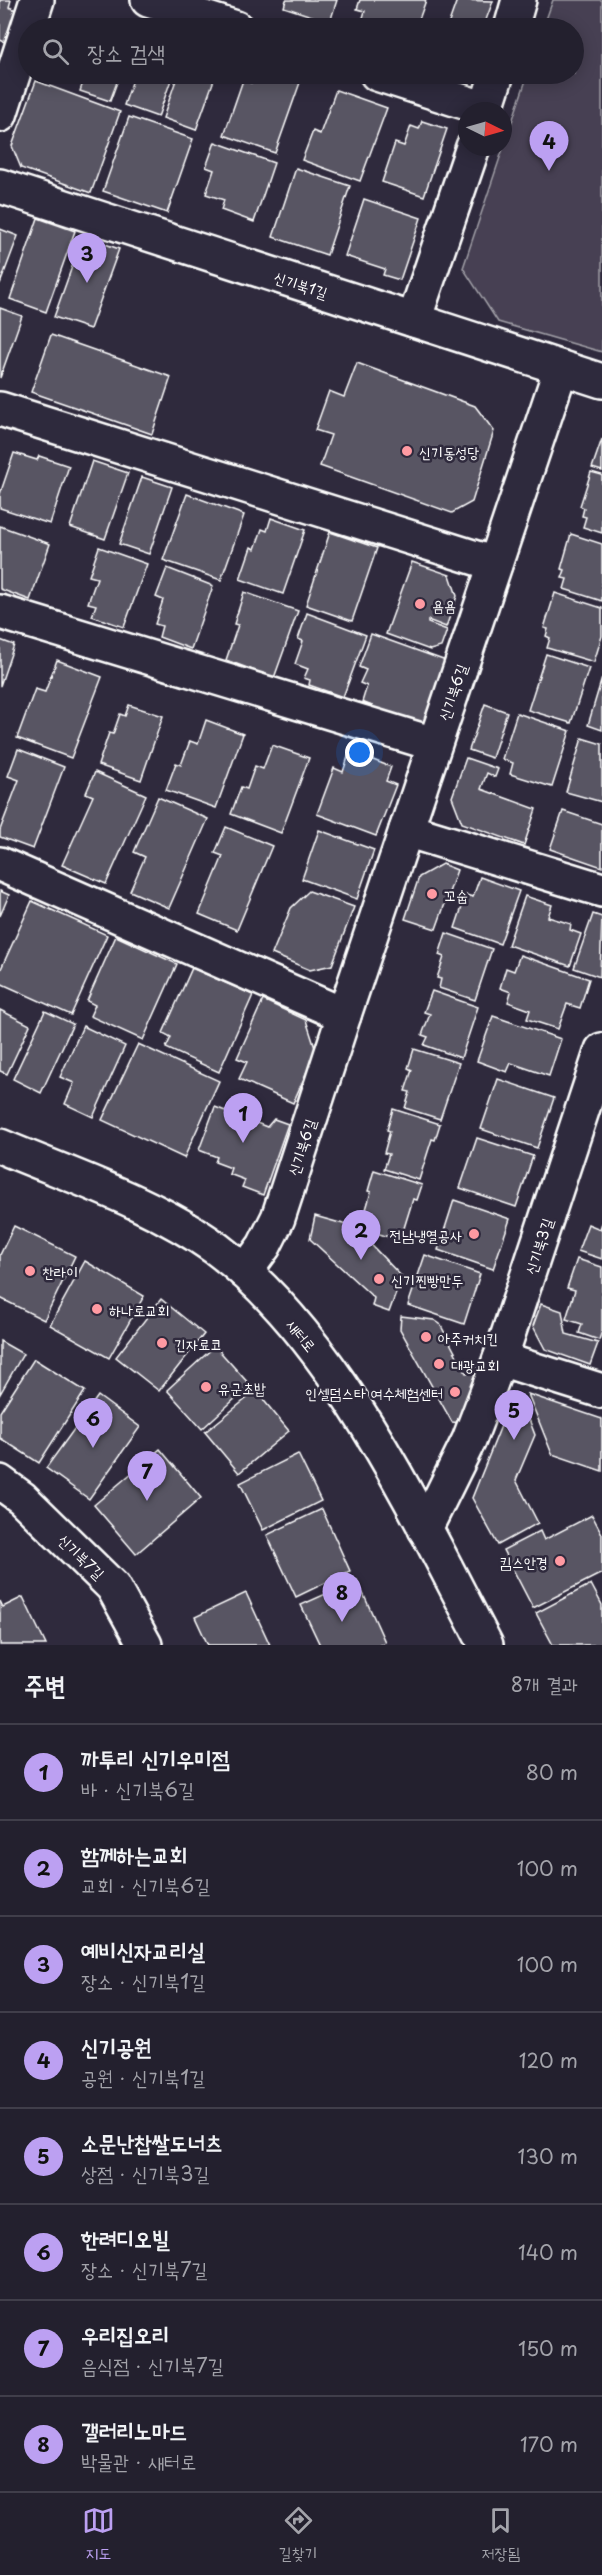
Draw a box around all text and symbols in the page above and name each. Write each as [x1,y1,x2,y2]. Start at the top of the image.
search box [18,18,584,84]
icon: search [39,35,72,68]
text: 장소 검색 [87,35,165,68]
north arrow [458,102,512,156]
pin: 4 [530,122,568,171]
pin: 3 [68,234,106,283]
street label: 신기북1길 [271,265,331,303]
place label: 신기동성당 [419,440,479,463]
marker: 신기동성당 [400,444,414,458]
place label: 욤욤 [432,593,456,616]
marker: 욤욤 [413,597,427,611]
street label: 신기북6길 [432,660,472,724]
your location [345,738,374,767]
place label: 꼬숩 [444,883,468,906]
marker: 꼬숩 [425,887,439,901]
pin: 1 [224,1094,262,1143]
street label: 신기북6길 [281,1115,321,1179]
pin: 2 [342,1210,380,1260]
street label: 신기북3길 [518,1215,558,1277]
place label: 전남냉열공사 [390,1223,462,1246]
marker: 전남냉열공사 [467,1227,481,1241]
place label: 찬라이 [42,1260,78,1283]
marker: 찬라이 [23,1264,37,1278]
place label: 신기찐빵만두 [391,1268,463,1291]
marker: 신기찐빵만두 [372,1272,386,1286]
place label: 하나로교회 [109,1298,169,1321]
marker: 하나로교회 [90,1302,104,1316]
street label: 새터로 [282,1314,322,1356]
place label: 아주커치킨 [438,1326,498,1349]
marker: 아주커치킨 [419,1330,433,1344]
place label: 긴자료코 [174,1332,222,1355]
marker: 긴자료코 [155,1336,169,1350]
place label: 대광교회 [451,1353,499,1376]
marker: 대광교회 [432,1357,446,1371]
place label: 유군초밥 [218,1376,266,1399]
marker: 유군초밥 [199,1380,213,1394]
place label: 인셀덤스타 여수체험센터 [305,1381,443,1404]
marker: 인셀덤스타 여수체험센터 [448,1385,462,1399]
pin: 5 [494,1390,534,1440]
pin: 6 [74,1398,112,1448]
pin: 7 [128,1452,166,1501]
street label: 신기북7길 [54,1528,110,1584]
place label: 킴스안경 [500,1550,548,1573]
marker: 킴스안경 [553,1554,567,1568]
pin: 8 [322,1572,362,1622]
text: 주변 [24,1665,66,1704]
text: 8개 결과 [511,1669,578,1699]
text: 까투리 신기우미점 [81,1741,230,1774]
text: 1 [39,1757,48,1787]
text: 80 m [526,1757,578,1787]
text: 바 · 신기북6길 [81,1774,194,1804]
text: 함께하는교회 [81,1837,187,1870]
text: 2 [36,1853,51,1883]
text: 100 m [517,1853,578,1883]
text: 교회 · 신기북6길 [81,1870,210,1900]
text: 예비신자교리실 [81,1933,205,1966]
text: 3 [37,1949,50,1979]
text: 100 m [517,1949,578,1979]
text: 장소 · 신기북1길 [81,1966,205,1996]
text: 신기공원 [81,2029,152,2062]
text: 4 [37,2045,50,2075]
text: 120 m [519,2045,578,2075]
text: 공원 · 신기북1길 [81,2062,205,2092]
text: 소문난찹쌀도너츠 [81,2125,223,2158]
text: 5 [37,2141,50,2171]
text: 130 m [518,2141,578,2171]
text: 상점 · 신기북3길 [81,2158,210,2188]
text: 한려디오빌 [81,2221,170,2254]
text: 6 [36,2237,51,2267]
text: 140 m [518,2237,578,2267]
text: 장소 · 신기북7길 [81,2254,208,2284]
text: 우리집오리 [81,2317,170,2350]
text: 7 [38,2333,49,2363]
text: 150 m [518,2333,578,2363]
text: 음식점 · 신기북7길 [81,2350,224,2380]
text: 갤러리노마드 [81,2413,187,2446]
text: 8 [37,2429,50,2459]
text: 170 m [520,2429,578,2459]
text: 박물관 · 새터로 [81,2446,196,2476]
tab: 지도 [82,2504,115,2564]
tab: 길찾기 [279,2504,317,2564]
tab: 저장됨 [481,2504,520,2564]

